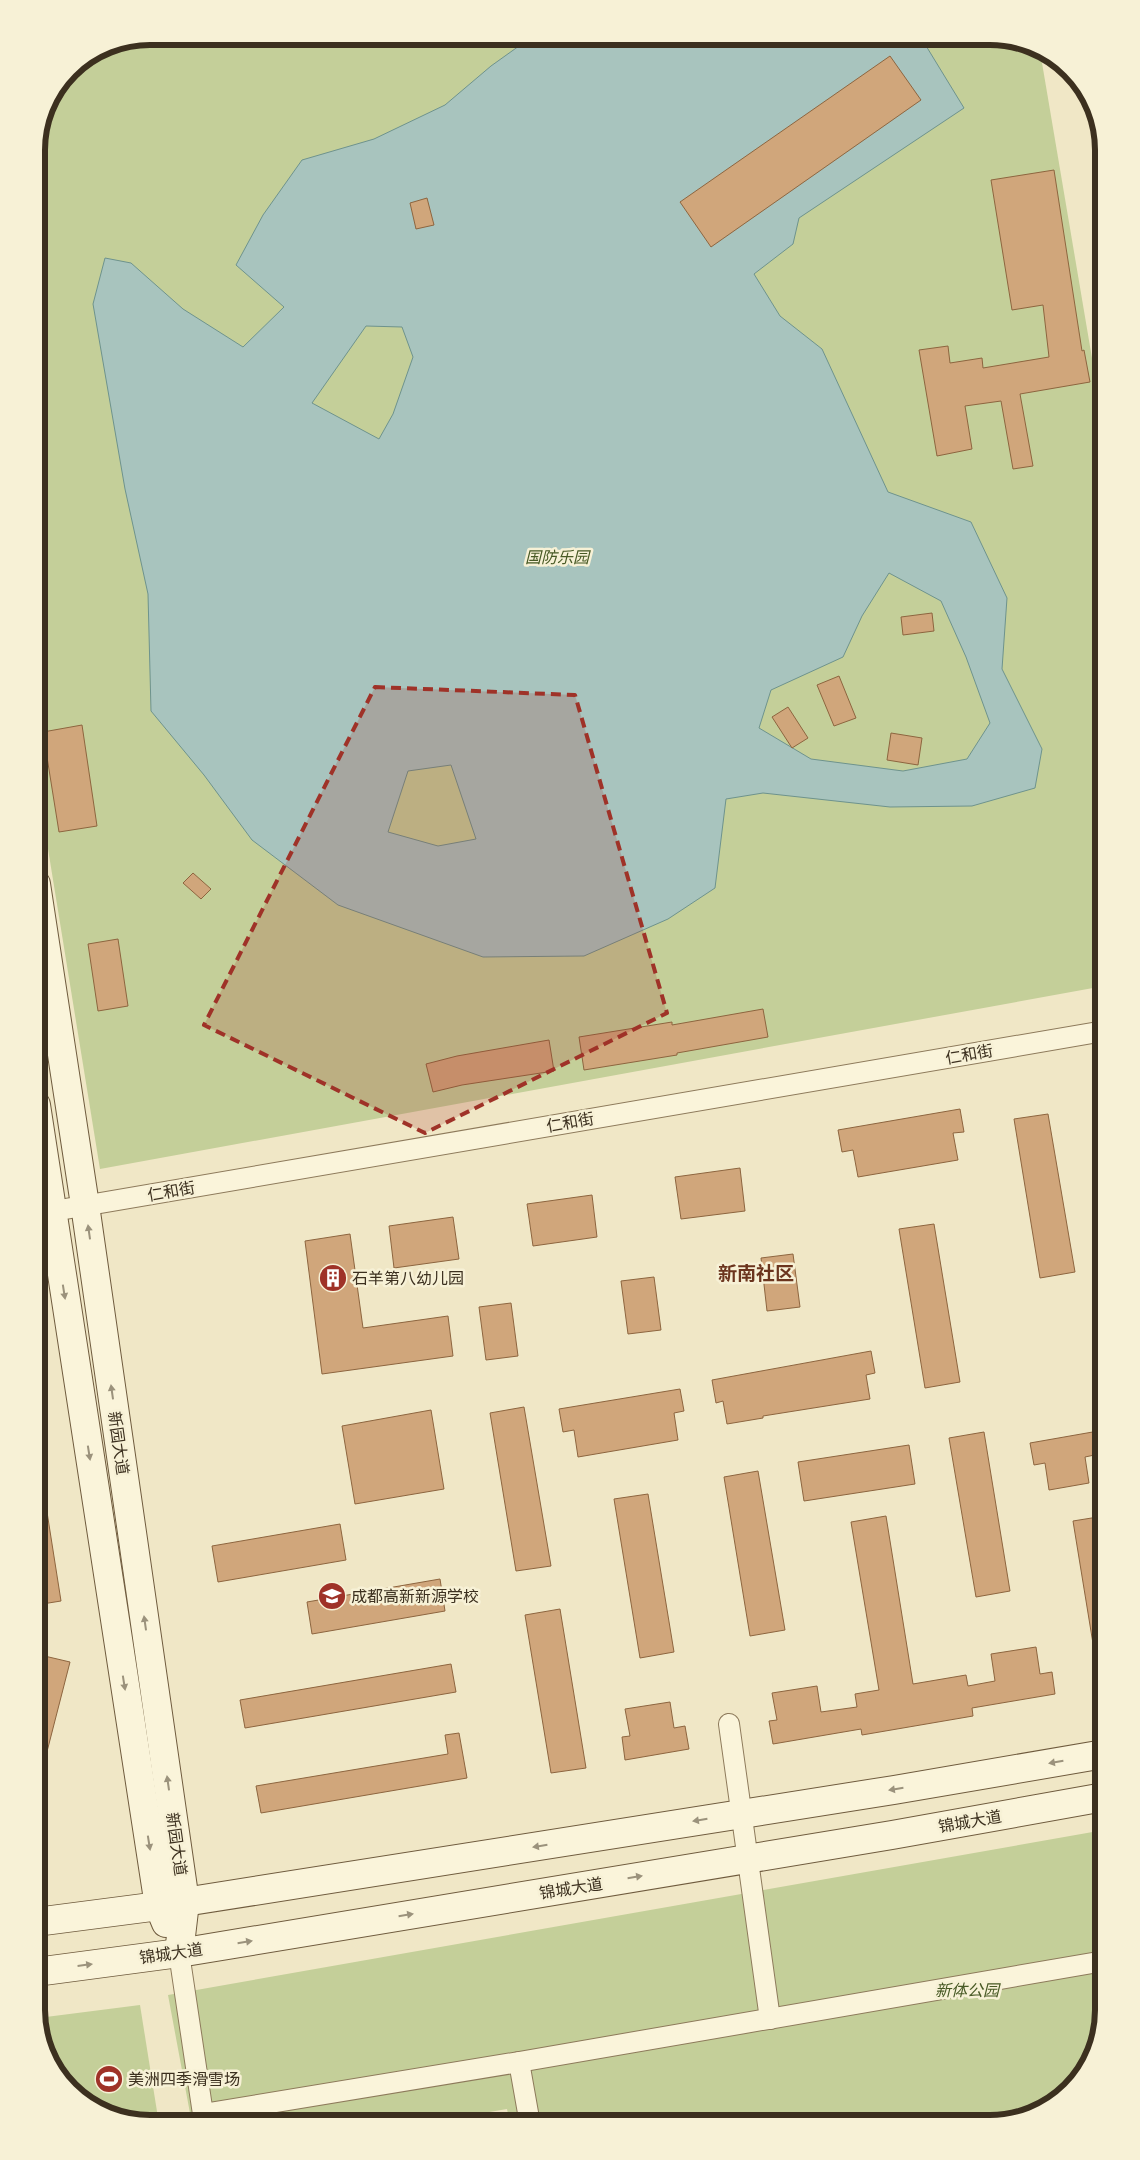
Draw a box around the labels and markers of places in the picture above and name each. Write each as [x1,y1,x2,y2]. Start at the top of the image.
building icon: 石羊第八幼儿园 [318,1263,348,1293]
place label: 石羊第八幼儿园 [352,1269,464,1288]
school or university icon: 成都高新新源学校 [317,1581,347,1611]
place label: 成都高新新源学校 [351,1587,479,1606]
sports icon: 美洲四季滑雪场 [94,2064,124,2094]
place label: 美洲四季滑雪场 [128,2070,240,2089]

